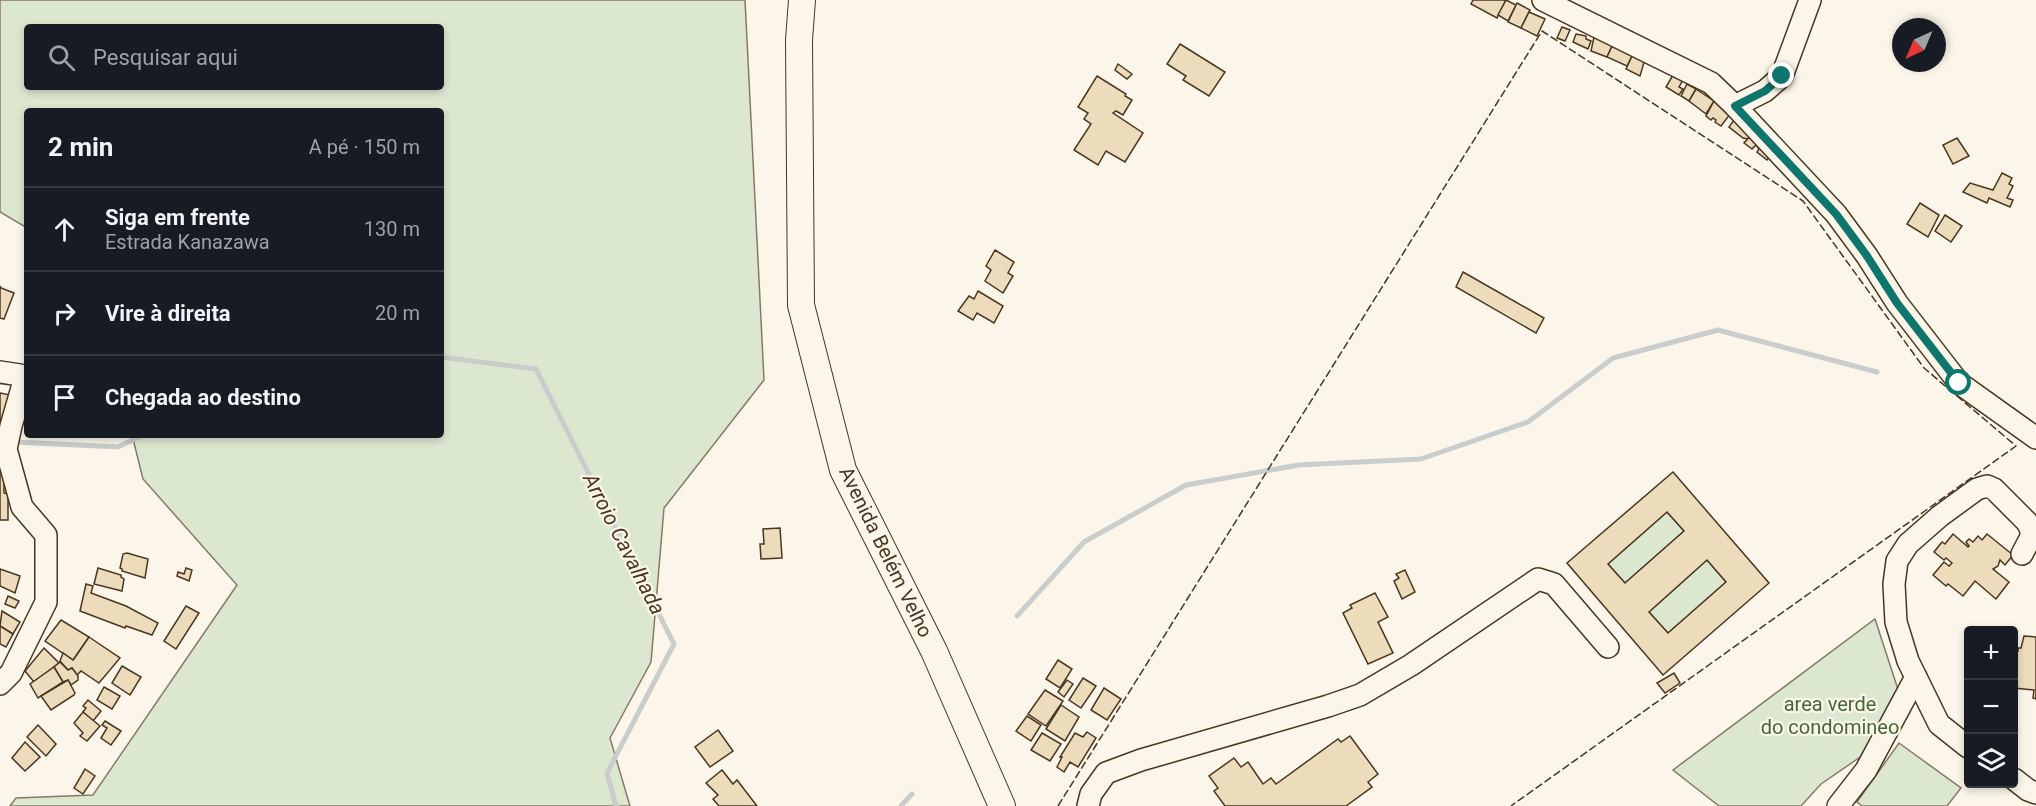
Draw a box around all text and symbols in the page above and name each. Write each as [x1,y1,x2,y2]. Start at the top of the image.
north arrow [1892,18,1946,72]
search box [24,24,444,90]
icon: search [45,41,78,74]
text: Pesquisar aqui [93,45,238,70]
route end [1768,62,1794,88]
text: 2 min [48,132,113,162]
text: A pé · 150 m [309,135,420,159]
text: Siga em frente [105,205,250,230]
icon: ahead [48,213,81,246]
text: 130 m [364,217,420,241]
text: Estrada Kanazawa [105,230,270,254]
icon: right [48,297,81,330]
text: Vire à direita [105,301,231,326]
text: 20 m [375,301,420,325]
route start [1945,369,1971,395]
icon: arrive [48,381,81,414]
text: Chegada ao destino [105,385,301,410]
street label: Avenida Belém Velho [834,463,938,641]
water label: Arroio Cavalhada [578,469,670,619]
map controls [1964,626,2018,788]
button: + [1964,626,2018,680]
button: − [1964,680,2018,734]
park label: area verde do condomineo [1761,692,1899,739]
button: layers [1964,734,2018,788]

